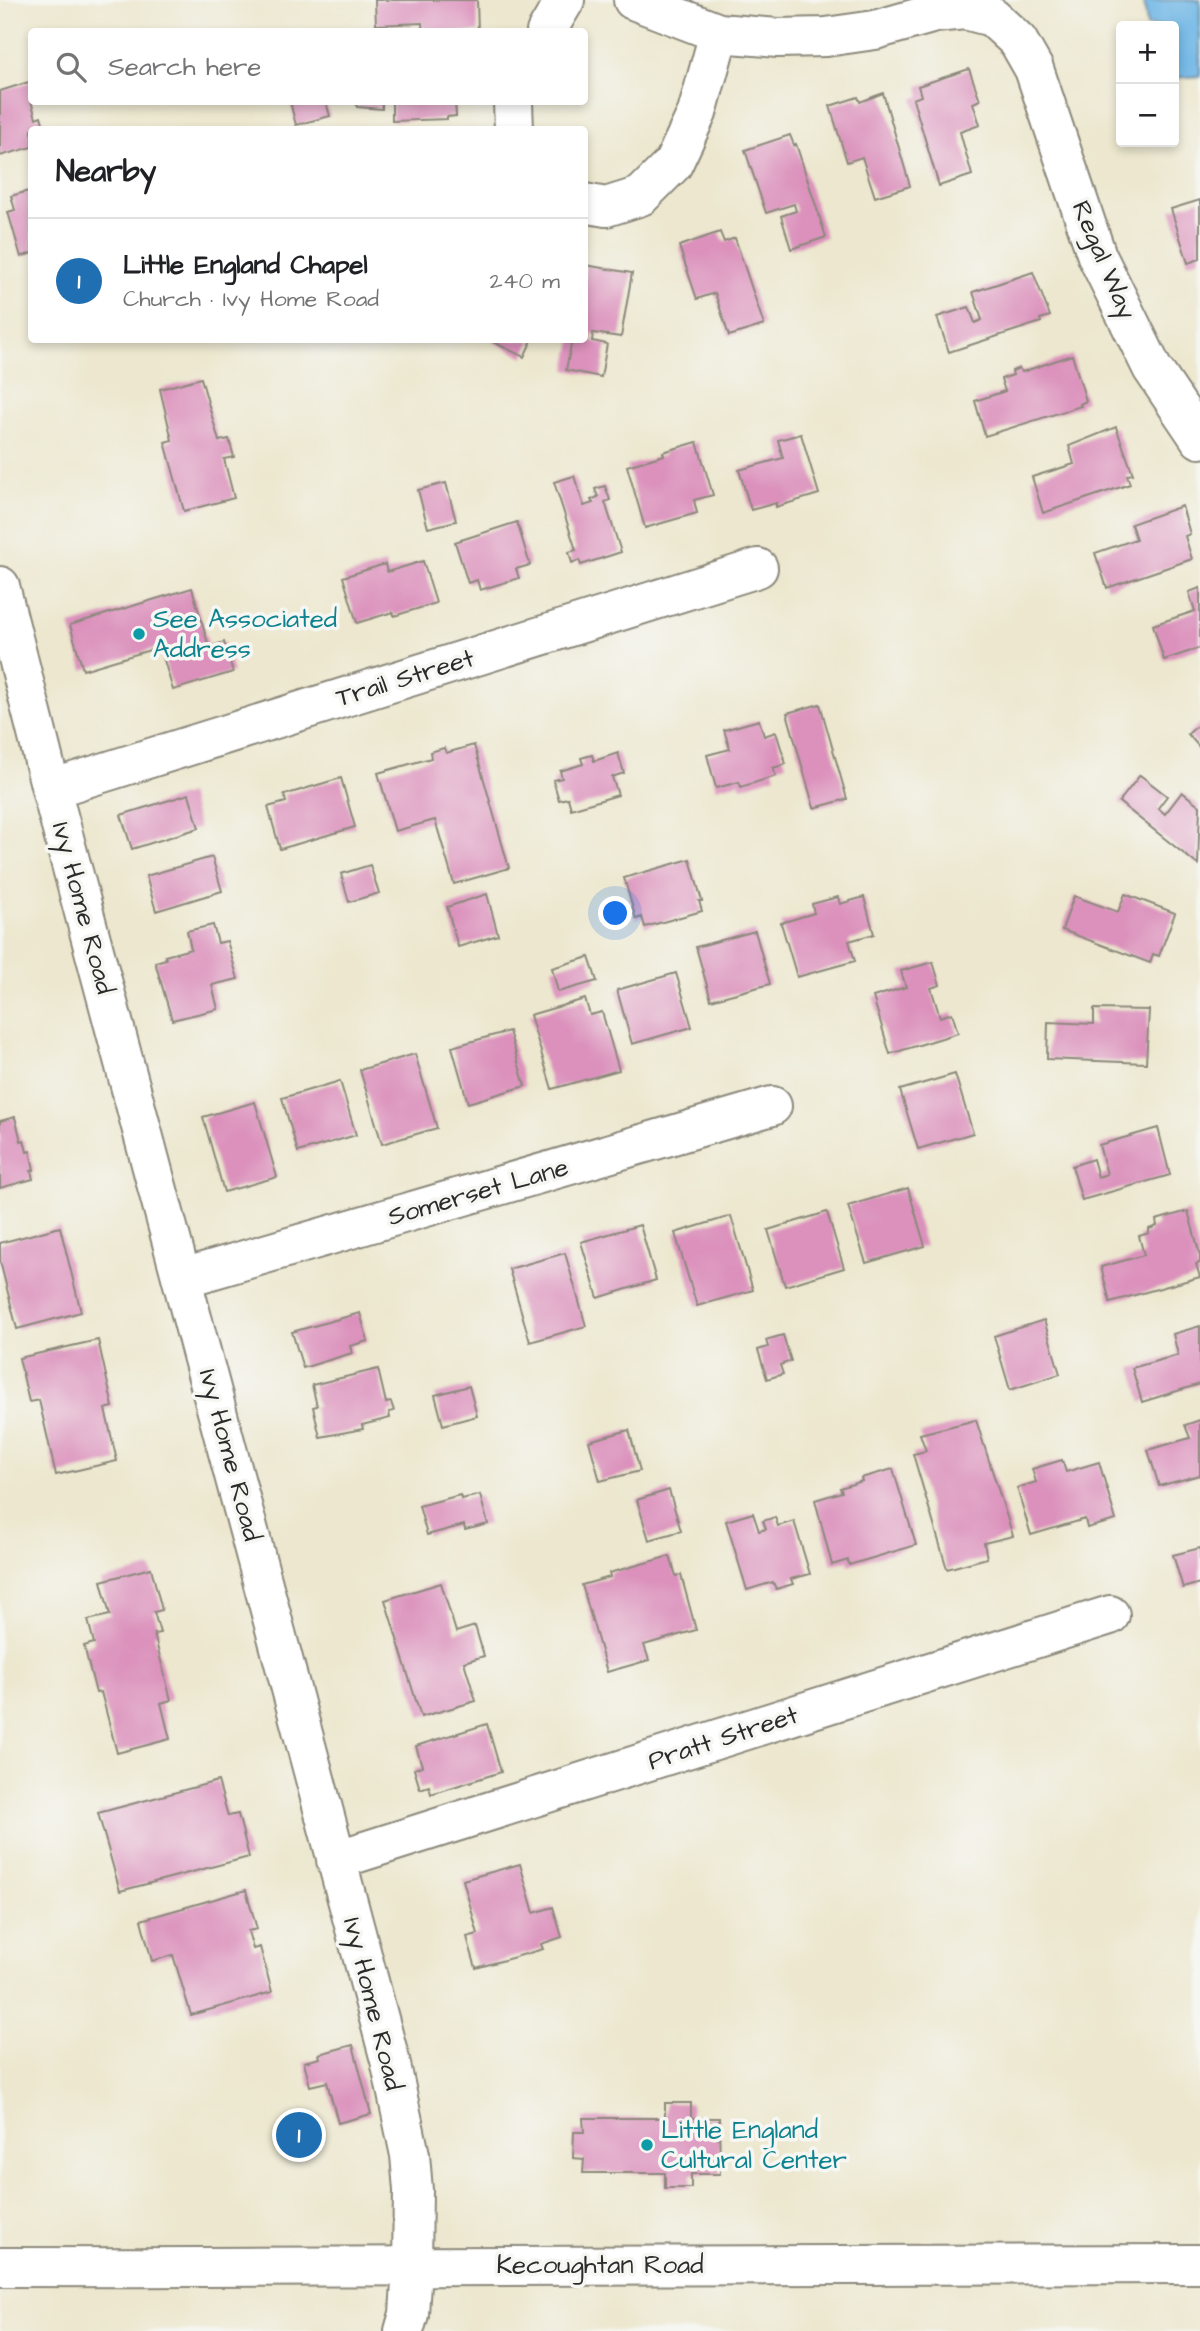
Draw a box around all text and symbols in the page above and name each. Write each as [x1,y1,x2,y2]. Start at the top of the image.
map controls [1116,21,1179,147]
button: + [1116,21,1179,84]
search box [28,28,588,105]
icon: search [52,48,90,86]
text: Search here [108,49,261,85]
button: − [1116,84,1179,147]
text: Nearby [56,151,156,193]
street label: Regal Way [1061,195,1145,326]
text: Little England Chapel [123,247,368,283]
text: 1 [78,265,80,297]
text: 240 m [490,265,560,297]
text: Church · Ivy Home Road [123,283,379,315]
place label: See Associated Address [153,601,337,667]
marker: See Associated Address [131,626,147,642]
street label: Trail Street [332,640,479,716]
street label: Ivy Home Road [41,818,123,999]
your location [598,896,632,930]
street label: Somerset Lane [383,1149,573,1235]
street label: Ivy Home Road [188,1365,270,1546]
street label: Pratt Street [643,1697,803,1779]
street label: Ivy Home Road [332,1914,412,2095]
pin: 1 [276,2109,322,2161]
place label: Little England Cultural Center [661,2112,847,2178]
marker: Little England Cultural Center [639,2137,655,2153]
street label: Kecoughtan Road [496,2247,704,2285]

